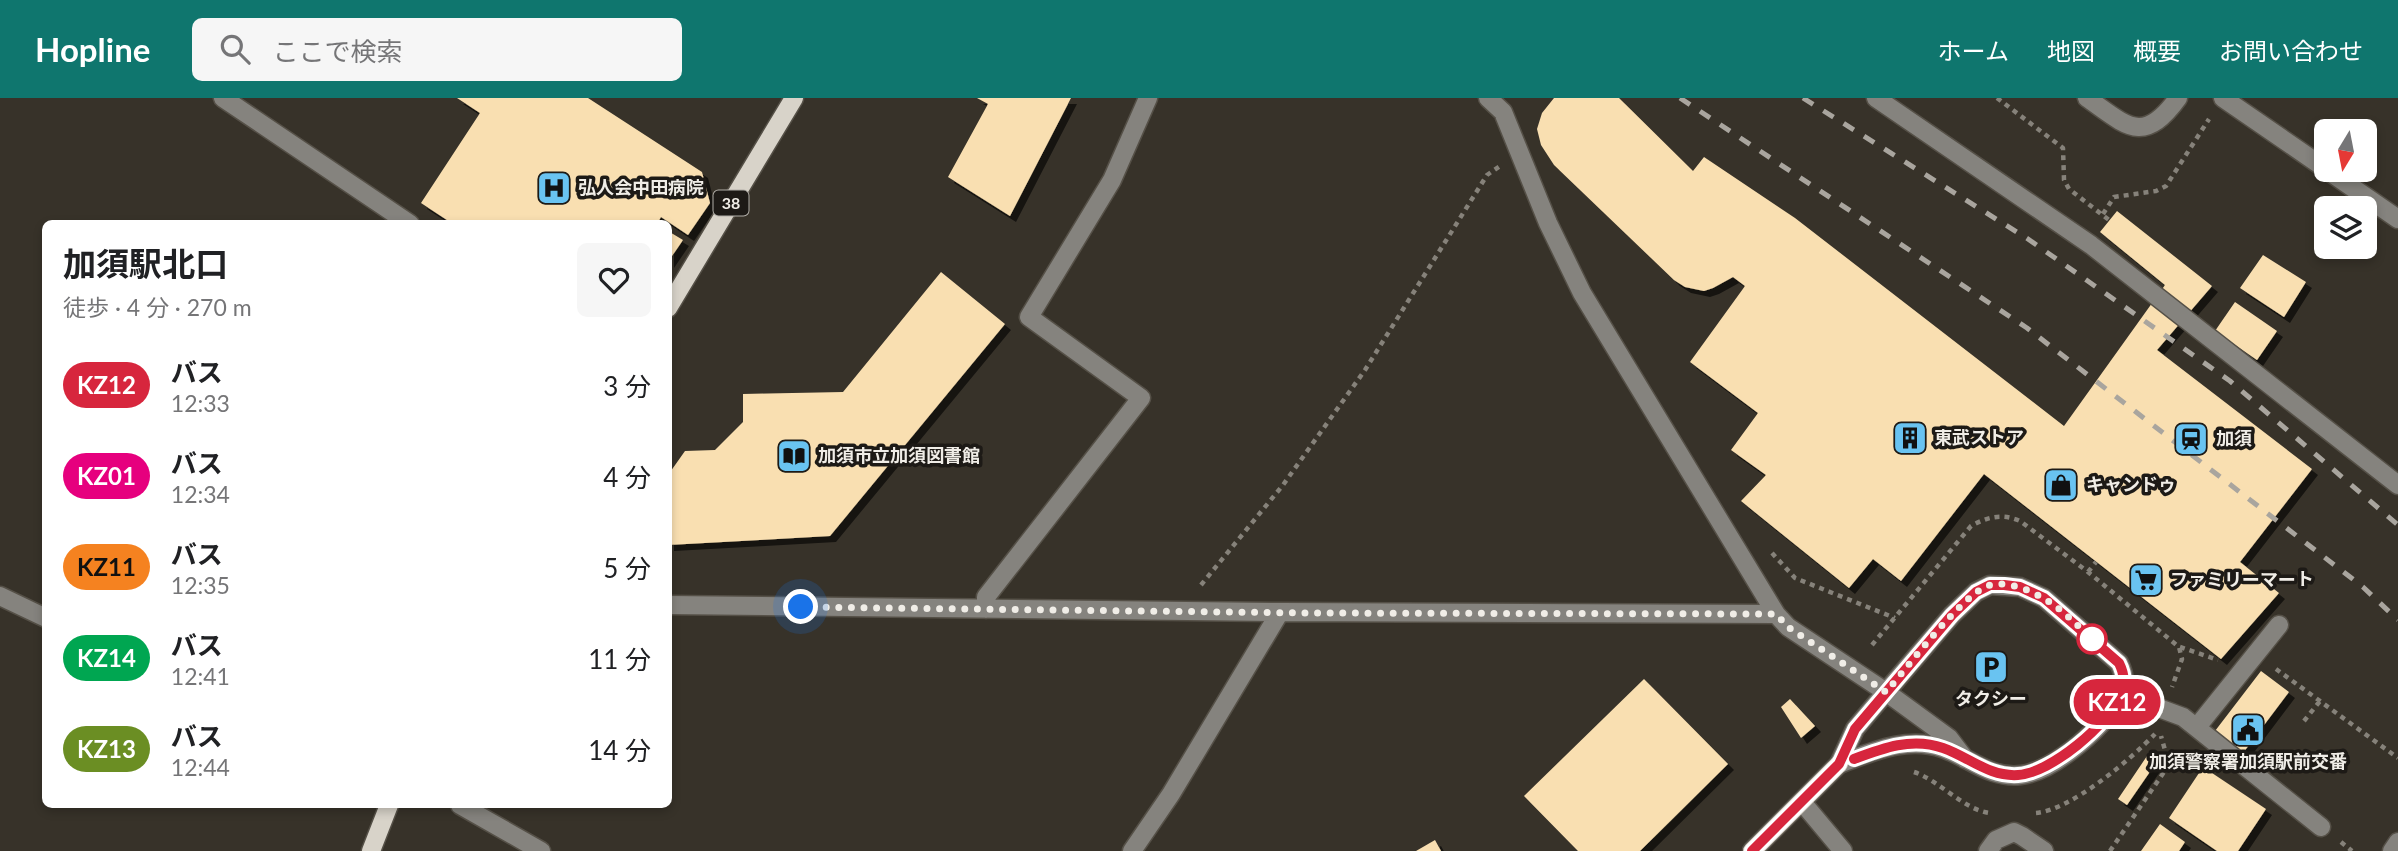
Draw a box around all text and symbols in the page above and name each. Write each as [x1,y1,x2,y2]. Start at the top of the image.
search box [192,18,682,81]
text: Hopline [35,29,150,69]
icon: search [216,30,254,68]
text: ここで検索 [272,35,402,67]
text: ホーム [1938,36,2009,65]
text: 地図 [2047,36,2095,65]
text: 概要 [2133,36,2181,65]
text: お問い合わせ [2219,36,2363,65]
north arrow [2314,119,2376,182]
map controls [2314,119,2377,259]
hospital icon: 弘人会中田病院 [535,169,573,207]
place label: 弘人会中田病院 [578,176,704,198]
road number: 38 [714,190,748,216]
button: layers [2314,196,2377,259]
text: 加須駅北口 [63,243,228,283]
button: heart [577,243,651,317]
text: 徒歩 · 4 分 · 270 m [63,293,252,321]
text: バス [171,356,223,388]
text: KZ12 [77,370,136,399]
text: 3 分 [603,370,651,402]
text: 12:33 [171,389,230,417]
building icon: 東武ストア [1891,419,1929,457]
station icon: 加須 [2172,420,2210,458]
place label: 東武ストア [1934,426,2024,448]
place label: 加須 [2216,427,2252,449]
library icon: 加須市立加須図書館 [775,437,813,475]
place label: 加須市立加須図書館 [818,444,980,466]
text: バス [171,447,223,479]
text: KZ01 [77,461,136,490]
text: 4 分 [603,461,651,493]
shop icon: キャンドゥ [2042,466,2080,504]
place label: キャンドゥ [2086,473,2176,495]
text: 12:34 [171,480,230,508]
text: バス [171,538,223,570]
text: KZ11 [77,552,136,581]
text: 5 分 [603,552,651,584]
supermarket icon: ファミリーマート [2127,561,2165,599]
place label: ファミリーマート [2170,568,2314,590]
text: 12:35 [171,571,230,599]
your location [783,589,818,624]
unlabelled marker [2077,624,2107,654]
text: バス [171,629,223,661]
text: KZ14 [77,643,136,672]
text: 11 分 [588,643,651,675]
parking icon: タクシー [1972,648,2010,686]
text: 12:41 [171,662,230,690]
line badge: KZ12 [2068,679,2166,725]
place label: タクシー [1955,687,2027,709]
text: KZ12 [2088,687,2146,716]
public building icon: 加須警察署加須駅前交番 [2229,711,2267,749]
text: バス [171,720,223,752]
text: KZ13 [77,734,136,763]
text: 14 分 [588,734,651,766]
place label: 加須警察署加須駅前交番 [2149,750,2347,772]
text: 12:44 [171,753,230,781]

